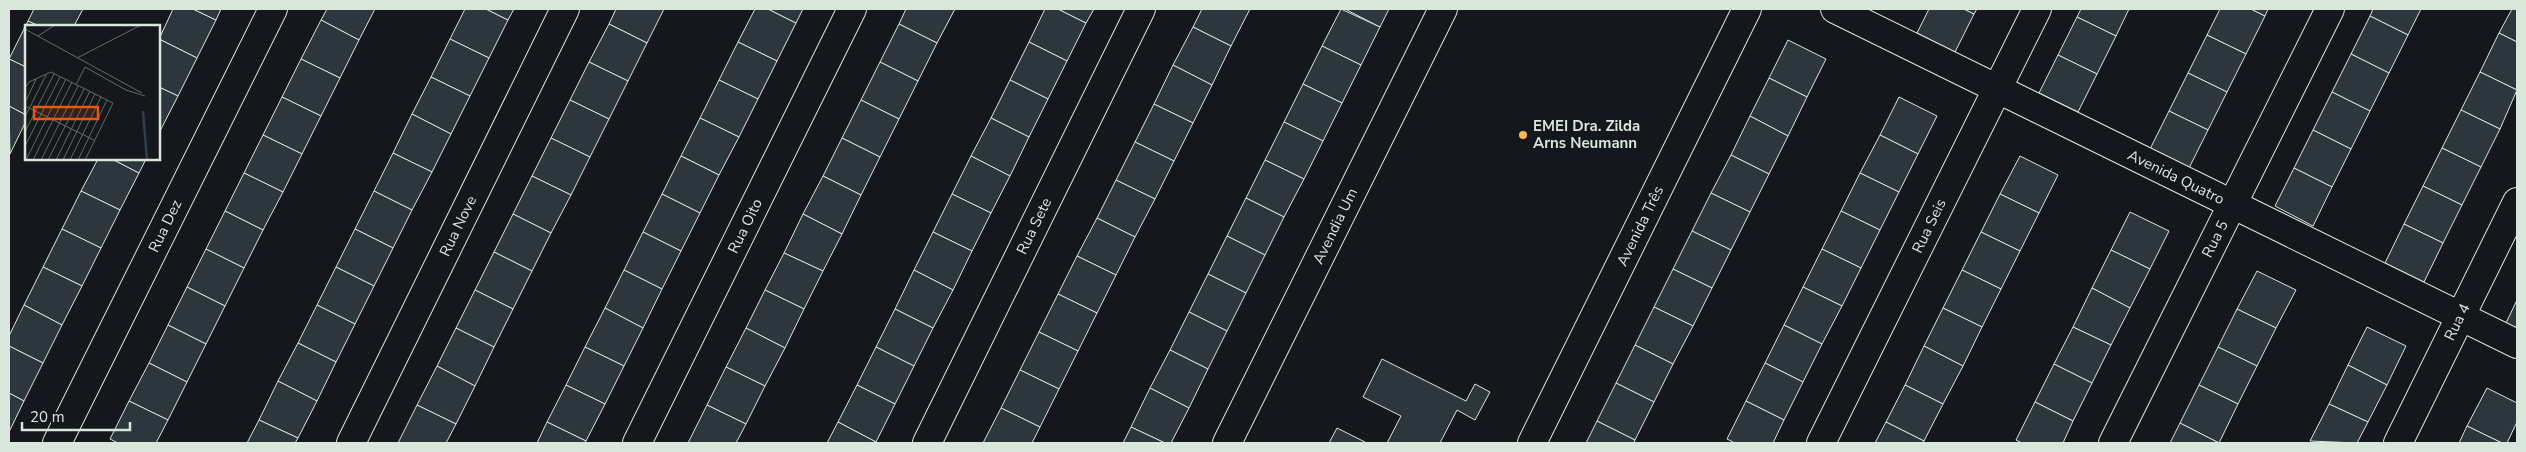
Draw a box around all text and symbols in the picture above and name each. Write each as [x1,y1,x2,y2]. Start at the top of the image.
inset map [25,25,160,160]
place label: EMEI Dra. Zilda Arns Neumann [1533,116,1640,153]
marker: EMEI Dra. Zilda Arns Neumann [1517,129,1529,141]
street label: Avenida Quatro [2124,145,2228,209]
street label: Avenida Três [1612,182,1668,270]
street label: Avendia Um [1308,185,1362,267]
street label: Rua Nove [435,192,481,260]
street label: Rua Sete [1012,194,1056,258]
street label: Rua Oito [723,195,767,257]
street label: Rua Seis [1907,195,1951,257]
street label: Rua Dez [144,196,186,256]
street label: Rua 5 [2197,217,2233,261]
street label: Rua 4 [2439,300,2475,344]
scale bar [22,400,130,432]
text: 20 m [30,407,65,427]

